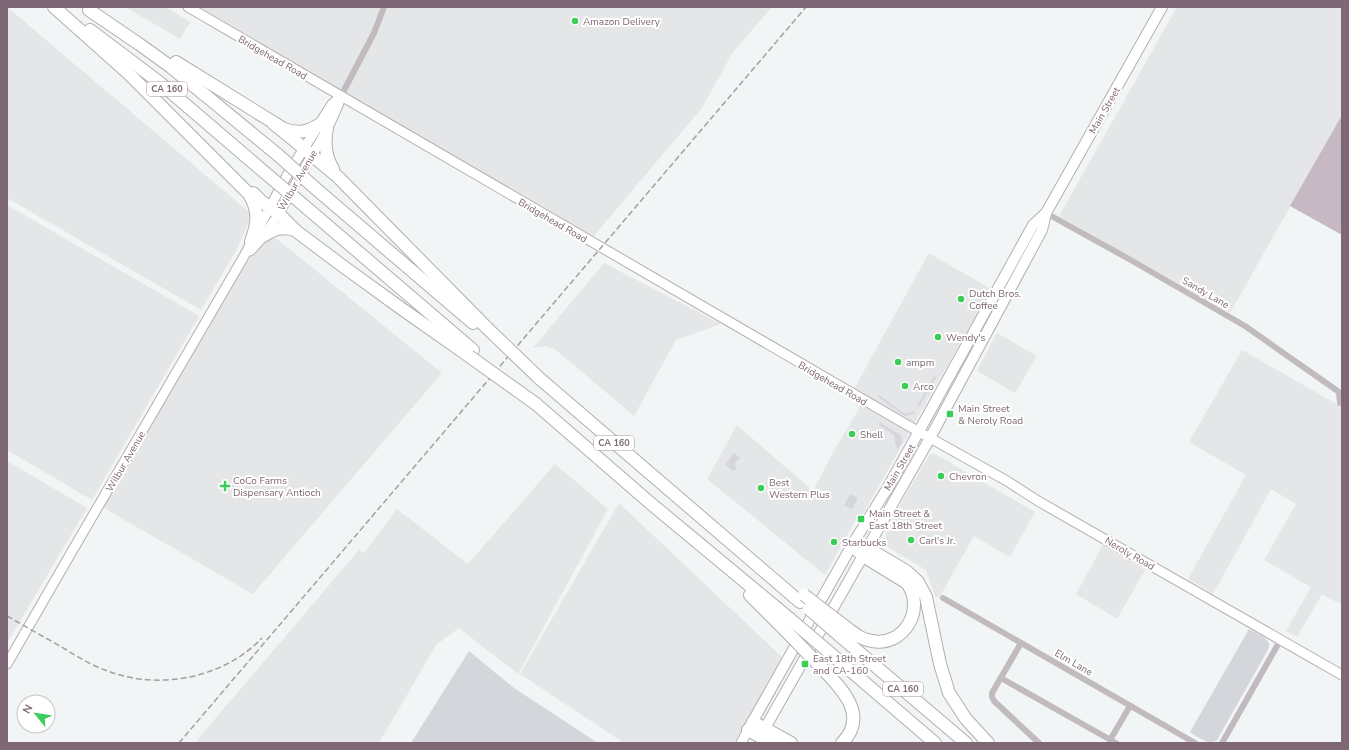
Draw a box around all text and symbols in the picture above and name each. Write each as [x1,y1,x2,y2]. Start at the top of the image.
place label: Amazon Delivery [583,15,661,29]
marker: Amazon Delivery [570,16,580,26]
street label: Bridgehead Road [235,32,310,83]
road number: CA 160 [147,82,187,96]
street label: Main Street [1086,84,1124,136]
street label: Wilbur Avenue [275,148,321,213]
street label: Bridgehead Road [515,195,590,246]
street label: Sandy Lane [1179,274,1232,312]
place label: Dutch Bros. Coffee [969,287,1021,313]
marker: Dutch Bros. Coffee [956,294,966,304]
place label: Wendy's [946,331,986,345]
marker: Wendy's [933,332,943,342]
place label: ampm [906,356,934,370]
marker: ampm [893,357,903,367]
street label: Bridgehead Road [795,358,870,409]
place label: Arco [913,380,934,394]
marker: Arco [900,381,910,391]
place label: Main Street & Neroly Road [958,402,1023,428]
marker: Main Street & Neroly Road [945,409,955,419]
place label: Shell [860,428,883,442]
street label: Wilbur Avenue [103,429,149,494]
marker: Shell [847,429,857,439]
road number: CA 160 [594,436,634,450]
street label: Main Street [881,441,919,493]
place label: Chevron [949,470,987,484]
marker: Chevron [936,471,946,481]
place label: CoCo Farms Dispensary Antioch [233,474,321,500]
place label: Best Western Plus [769,476,830,502]
marker: CoCo Farms Dispensary Antioch [220,481,230,491]
marker: Best Western Plus [756,483,766,493]
place label: Main Street & East 18th Street [869,507,942,533]
marker: Main Street & East 18th Street [856,514,866,524]
place label: Carl's Jr. [919,534,956,548]
street label: Neroly Road [1102,534,1157,574]
marker: Carl's Jr. [906,535,916,545]
place label: Starbucks [842,536,886,550]
marker: Starbucks [829,537,839,547]
street label: Elm Lane [1052,646,1095,679]
place label: East 18th Street and CA-160 [813,652,886,678]
marker: East 18th Street and CA-160 [800,659,810,669]
road number: CA 160 [883,682,923,696]
north arrow [16,694,56,734]
text: N [19,702,36,717]

